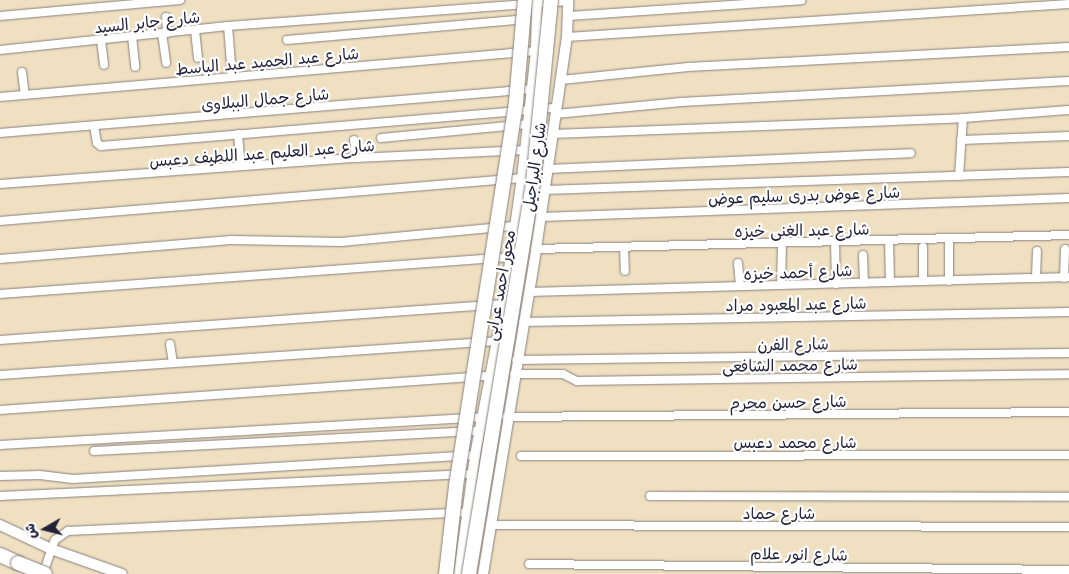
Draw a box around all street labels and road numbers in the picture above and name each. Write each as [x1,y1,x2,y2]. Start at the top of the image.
street label: شارع جابر السيد [93,6,201,36]
street label: شارع عبد الحميد عبد الباسط [174,42,360,78]
street label: شارع جمال الببلاوى [200,83,330,113]
street label: شارع البراجيل [517,121,549,213]
street label: شارع عبد العليم عبد اللطيف دعبس [149,135,375,169]
street label: شارع عوض بدرى سليم عوض [708,181,900,207]
street label: شارع عبد الغنى خيزه [734,218,870,240]
street label: محور احمد عرابى [480,228,518,342]
street label: شارع أحمد خيزه [743,260,853,282]
street label: شارع عبد المعبود مراد [725,292,867,314]
street label: شارع الفرن [757,333,829,353]
street label: شارع محمد الشافعى [722,353,858,375]
street label: شارع حسن محرم [729,390,847,412]
street label: شارع محمد دعبس [733,431,857,451]
street label: شارع حماد [743,502,815,522]
street label: شارع انور علام [750,543,848,563]

